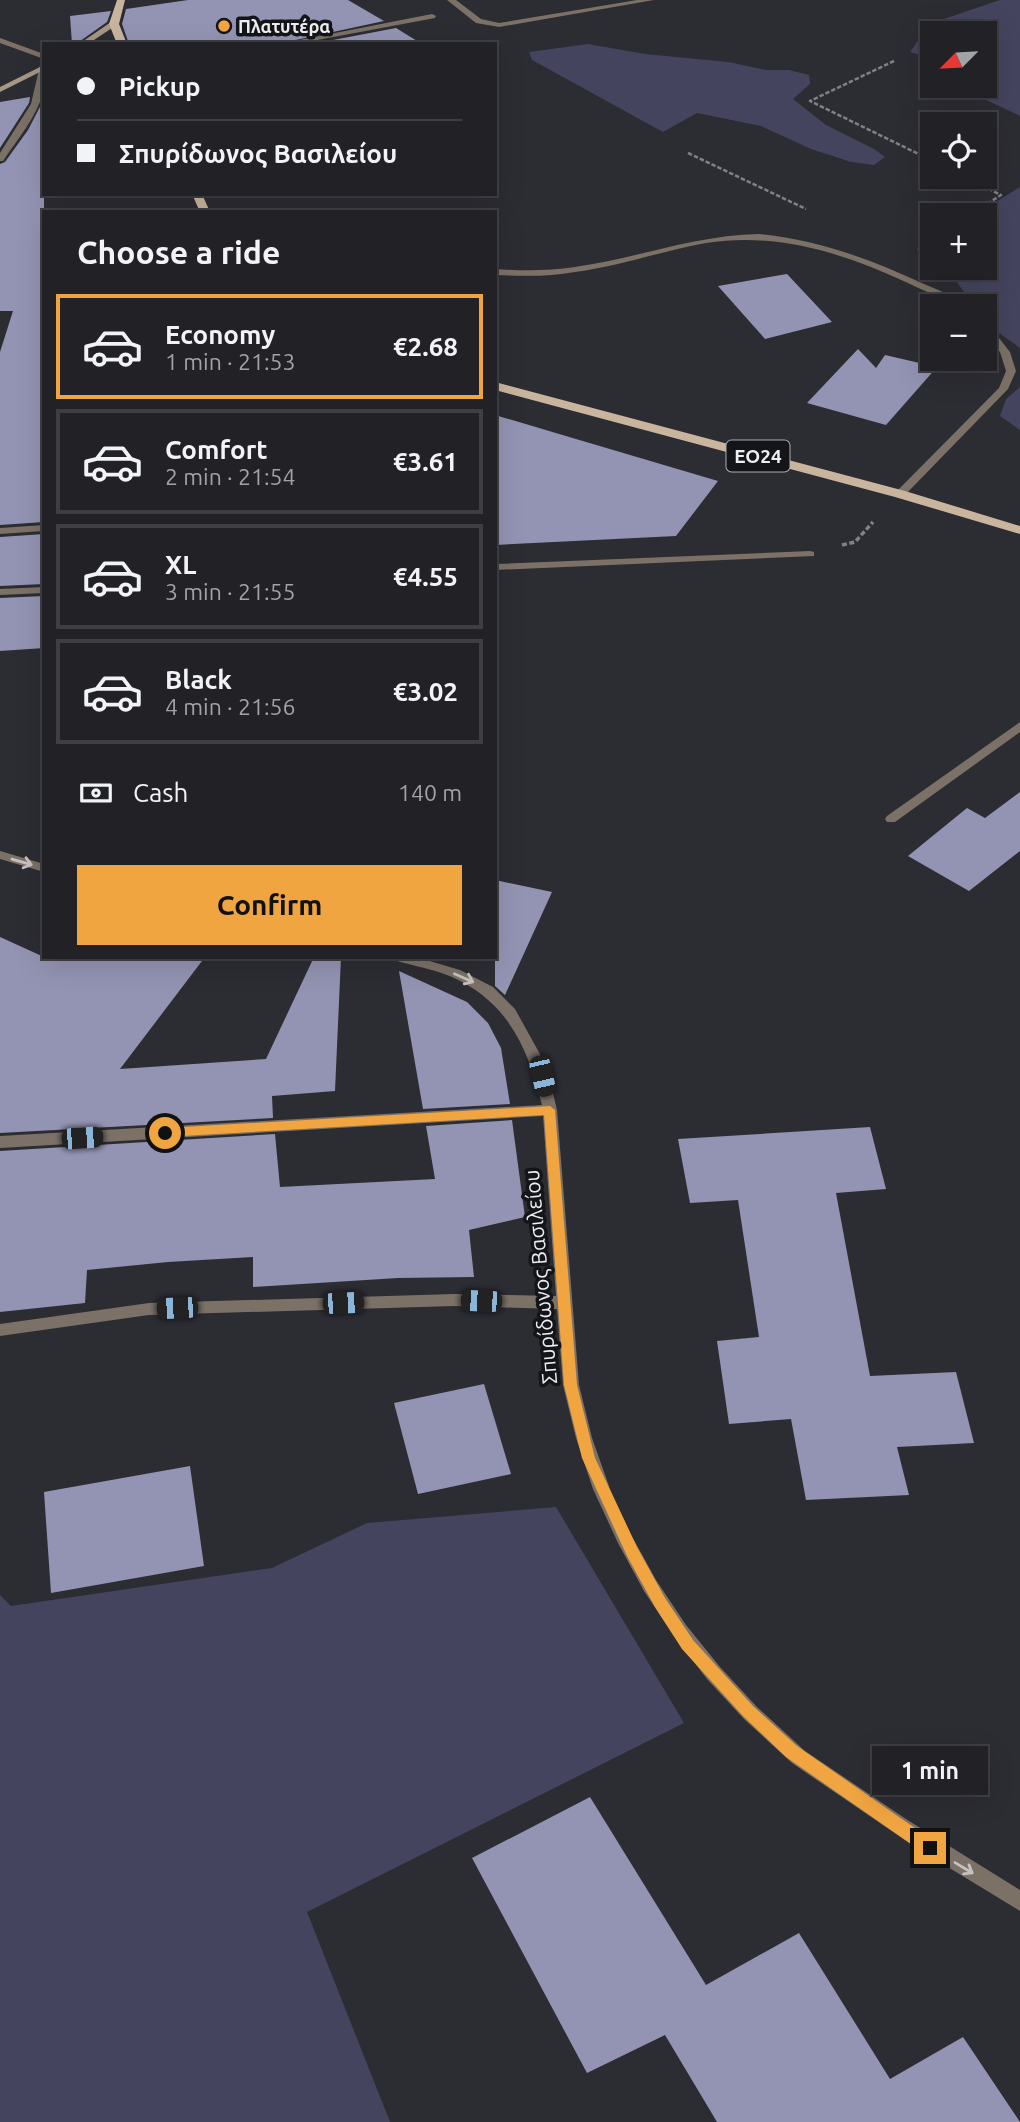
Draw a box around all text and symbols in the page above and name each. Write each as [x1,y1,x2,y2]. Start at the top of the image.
place label: Πλατυτέρα [238,16,330,36]
marker: Πλατυτέρα [216,18,232,34]
north arrow [920,21,998,98]
map controls [920,21,997,371]
text: Pickup [119,72,201,101]
button: locate [920,112,997,189]
text: Σπυρίδωνος Βασιλείου [119,139,397,168]
button: + [920,203,997,280]
text: Choose a ride [77,234,280,270]
button: − [920,294,997,371]
icon: car [81,315,144,378]
text: Economy [165,320,275,349]
text: €2.68 [393,332,458,361]
text: 1 min · 21:53 [165,349,296,374]
icon: car [81,430,144,493]
text: Comfort [165,435,268,464]
road number: ΕΟ24 [726,440,790,471]
text: €3.61 [393,447,458,476]
text: 2 min · 21:54 [165,464,296,489]
icon: car [81,545,144,608]
text: XL [165,550,196,579]
text: €4.55 [393,562,458,591]
text: 3 min · 21:55 [165,579,296,604]
icon: car [81,660,144,723]
text: Black [165,665,232,694]
text: €3.02 [393,677,458,706]
text: 4 min · 21:56 [165,694,296,719]
icon: cash [77,774,115,812]
text: Cash [133,778,188,807]
text: 140 m [398,780,462,805]
one-way arrow [11,856,33,869]
button: Confirm [77,865,462,945]
one-way arrow [453,972,475,985]
car [528,1053,557,1099]
route start [149,1117,181,1149]
car [61,1126,104,1150]
street label: Σπυρίδωνος Βασιλείου [519,1169,561,1385]
car [460,1290,503,1312]
car [322,1292,365,1314]
car [156,1297,199,1319]
callout: 1 min [872,1746,988,1796]
text: 1 min [901,1758,959,1783]
route end [914,1832,946,1864]
one-way arrow [953,1861,973,1875]

